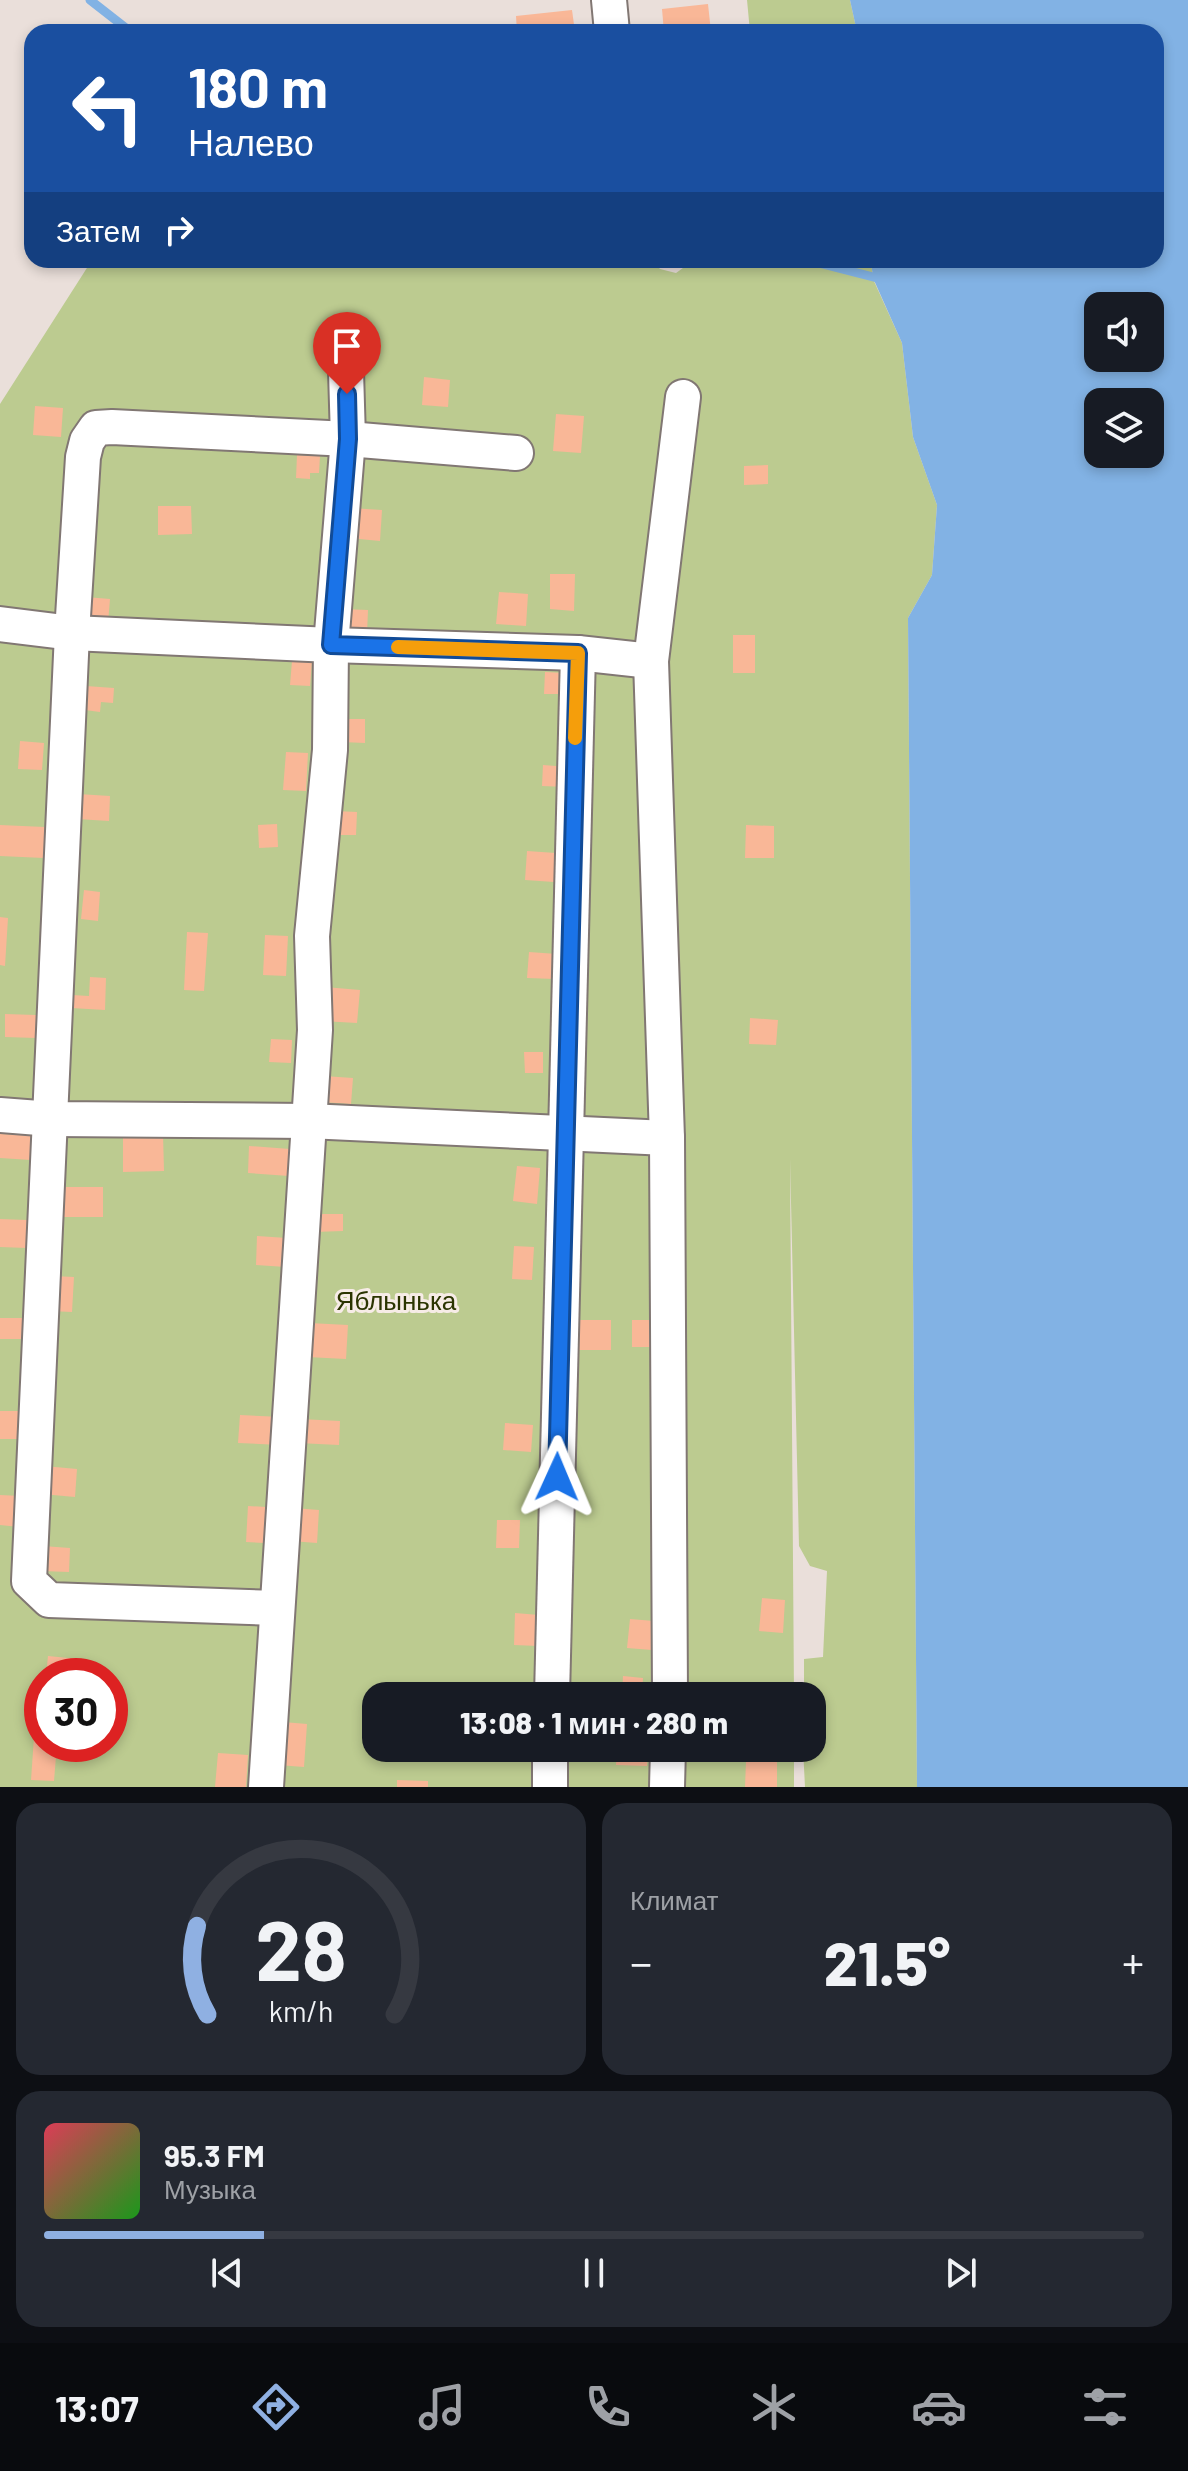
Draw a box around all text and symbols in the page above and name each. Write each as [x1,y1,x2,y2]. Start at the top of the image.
text: 180 m [188,52,328,119]
icon: left [56,56,160,160]
text: Налево [188,120,314,163]
icon: right [157,208,201,252]
text: Затем [56,212,141,248]
map controls [1084,292,1164,468]
button: sound [1084,292,1164,372]
pin [313,312,381,394]
icon: arrive [325,324,369,368]
button: layers [1084,388,1164,468]
park label: Яблынька [336,1284,457,1315]
position arrow [515,1435,599,1519]
speed limit sign: 30 [24,1658,128,1762]
text: 13:08 · 1 мин · 280 m [460,1704,728,1740]
text: Климат [630,1884,719,1915]
text: 28 [255,1898,347,1998]
text: 21.5° [824,1926,950,1998]
text: − [630,1935,652,1988]
text: + [1122,1935,1144,1988]
text: km/h [269,1993,333,2028]
text: 95.3 FM [164,2137,265,2173]
text: Музыка [164,2173,256,2204]
icon: previous [205,2251,249,2295]
icon: pause [572,2251,616,2295]
icon: next [939,2251,983,2295]
icon: directions [248,2379,304,2435]
icon: music [414,2379,470,2435]
icon: phone [580,2379,636,2435]
icon: climate [746,2379,802,2435]
icon: car [911,2379,967,2435]
icon: filters [1077,2379,1133,2435]
text: 13:07 [55,2386,139,2429]

